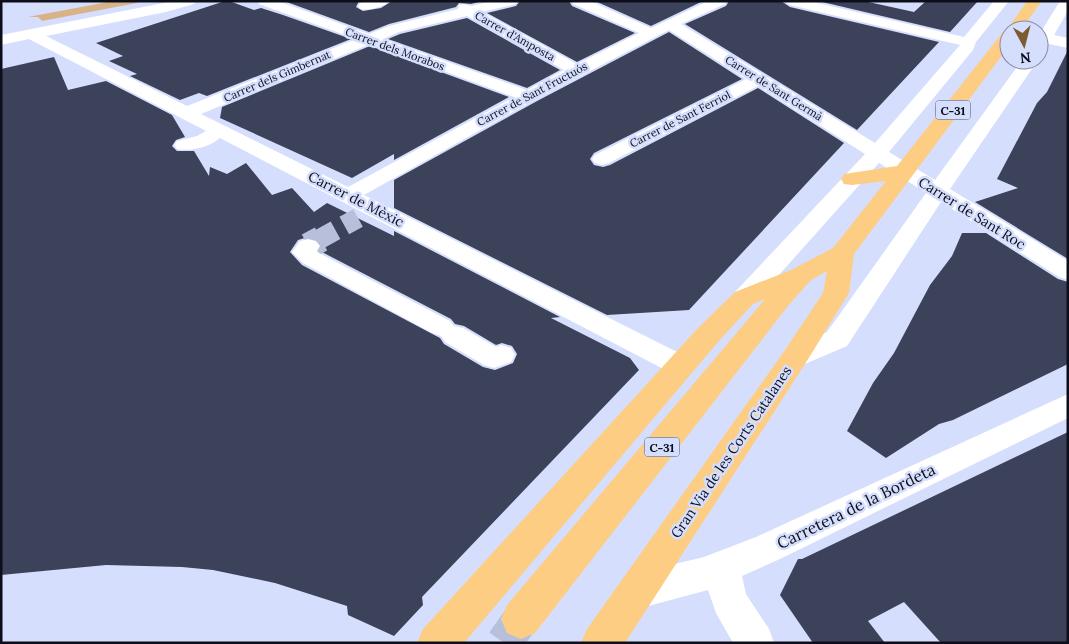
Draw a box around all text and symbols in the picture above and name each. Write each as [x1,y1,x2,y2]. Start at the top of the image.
street label: Carrer d'Amposta [472,8,558,64]
north arrow [999,20,1049,70]
street label: Carrer dels Morabos [343,25,447,73]
street label: Carrer dels Gimbernat [221,47,333,105]
text: N [1019,48,1032,68]
street label: Carrer de Sant Germà [723,52,826,124]
street label: Carrer de Sant Fructuós [474,59,590,129]
street label: Carrer de Sant Ferriol [627,87,733,151]
road number: C-31 [936,100,970,120]
street label: Carrer de Mèxic [305,167,407,231]
street label: Carrer de Sant Roc [915,173,1029,253]
street label: Gran Via de les Corts Catalanes [667,362,795,542]
road number: C-31 [644,438,680,457]
street label: Carretera de la Bordeta [773,459,939,553]

